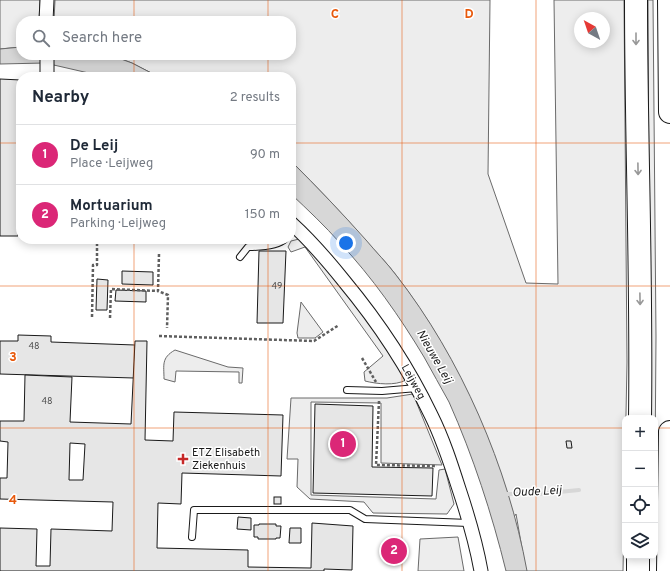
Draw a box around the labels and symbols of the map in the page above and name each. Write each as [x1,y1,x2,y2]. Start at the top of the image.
text: C [331,7,339,23]
text: D [464,7,474,23]
north arrow [574,12,610,48]
one-way arrow [632,32,640,45]
one-way arrow [634,162,642,175]
your location [336,233,356,253]
house number: 49 [272,281,282,292]
one-way arrow [636,292,644,305]
water label: Nieuwe Leij [412,327,456,388]
house number: 48 [28,341,40,352]
text: 3 [9,350,17,366]
street label: Leijweg [398,362,428,402]
house number: 48 [41,396,53,407]
pin: 1 [330,429,356,459]
place label: ETZ Elisabeth Ziekenhuis [192,446,260,473]
marker: ETZ Elisabeth Ziekenhuis [177,453,189,465]
water label: Oude Leij [512,483,563,501]
text: 4 [9,493,17,509]
pin: 2 [381,536,407,566]

